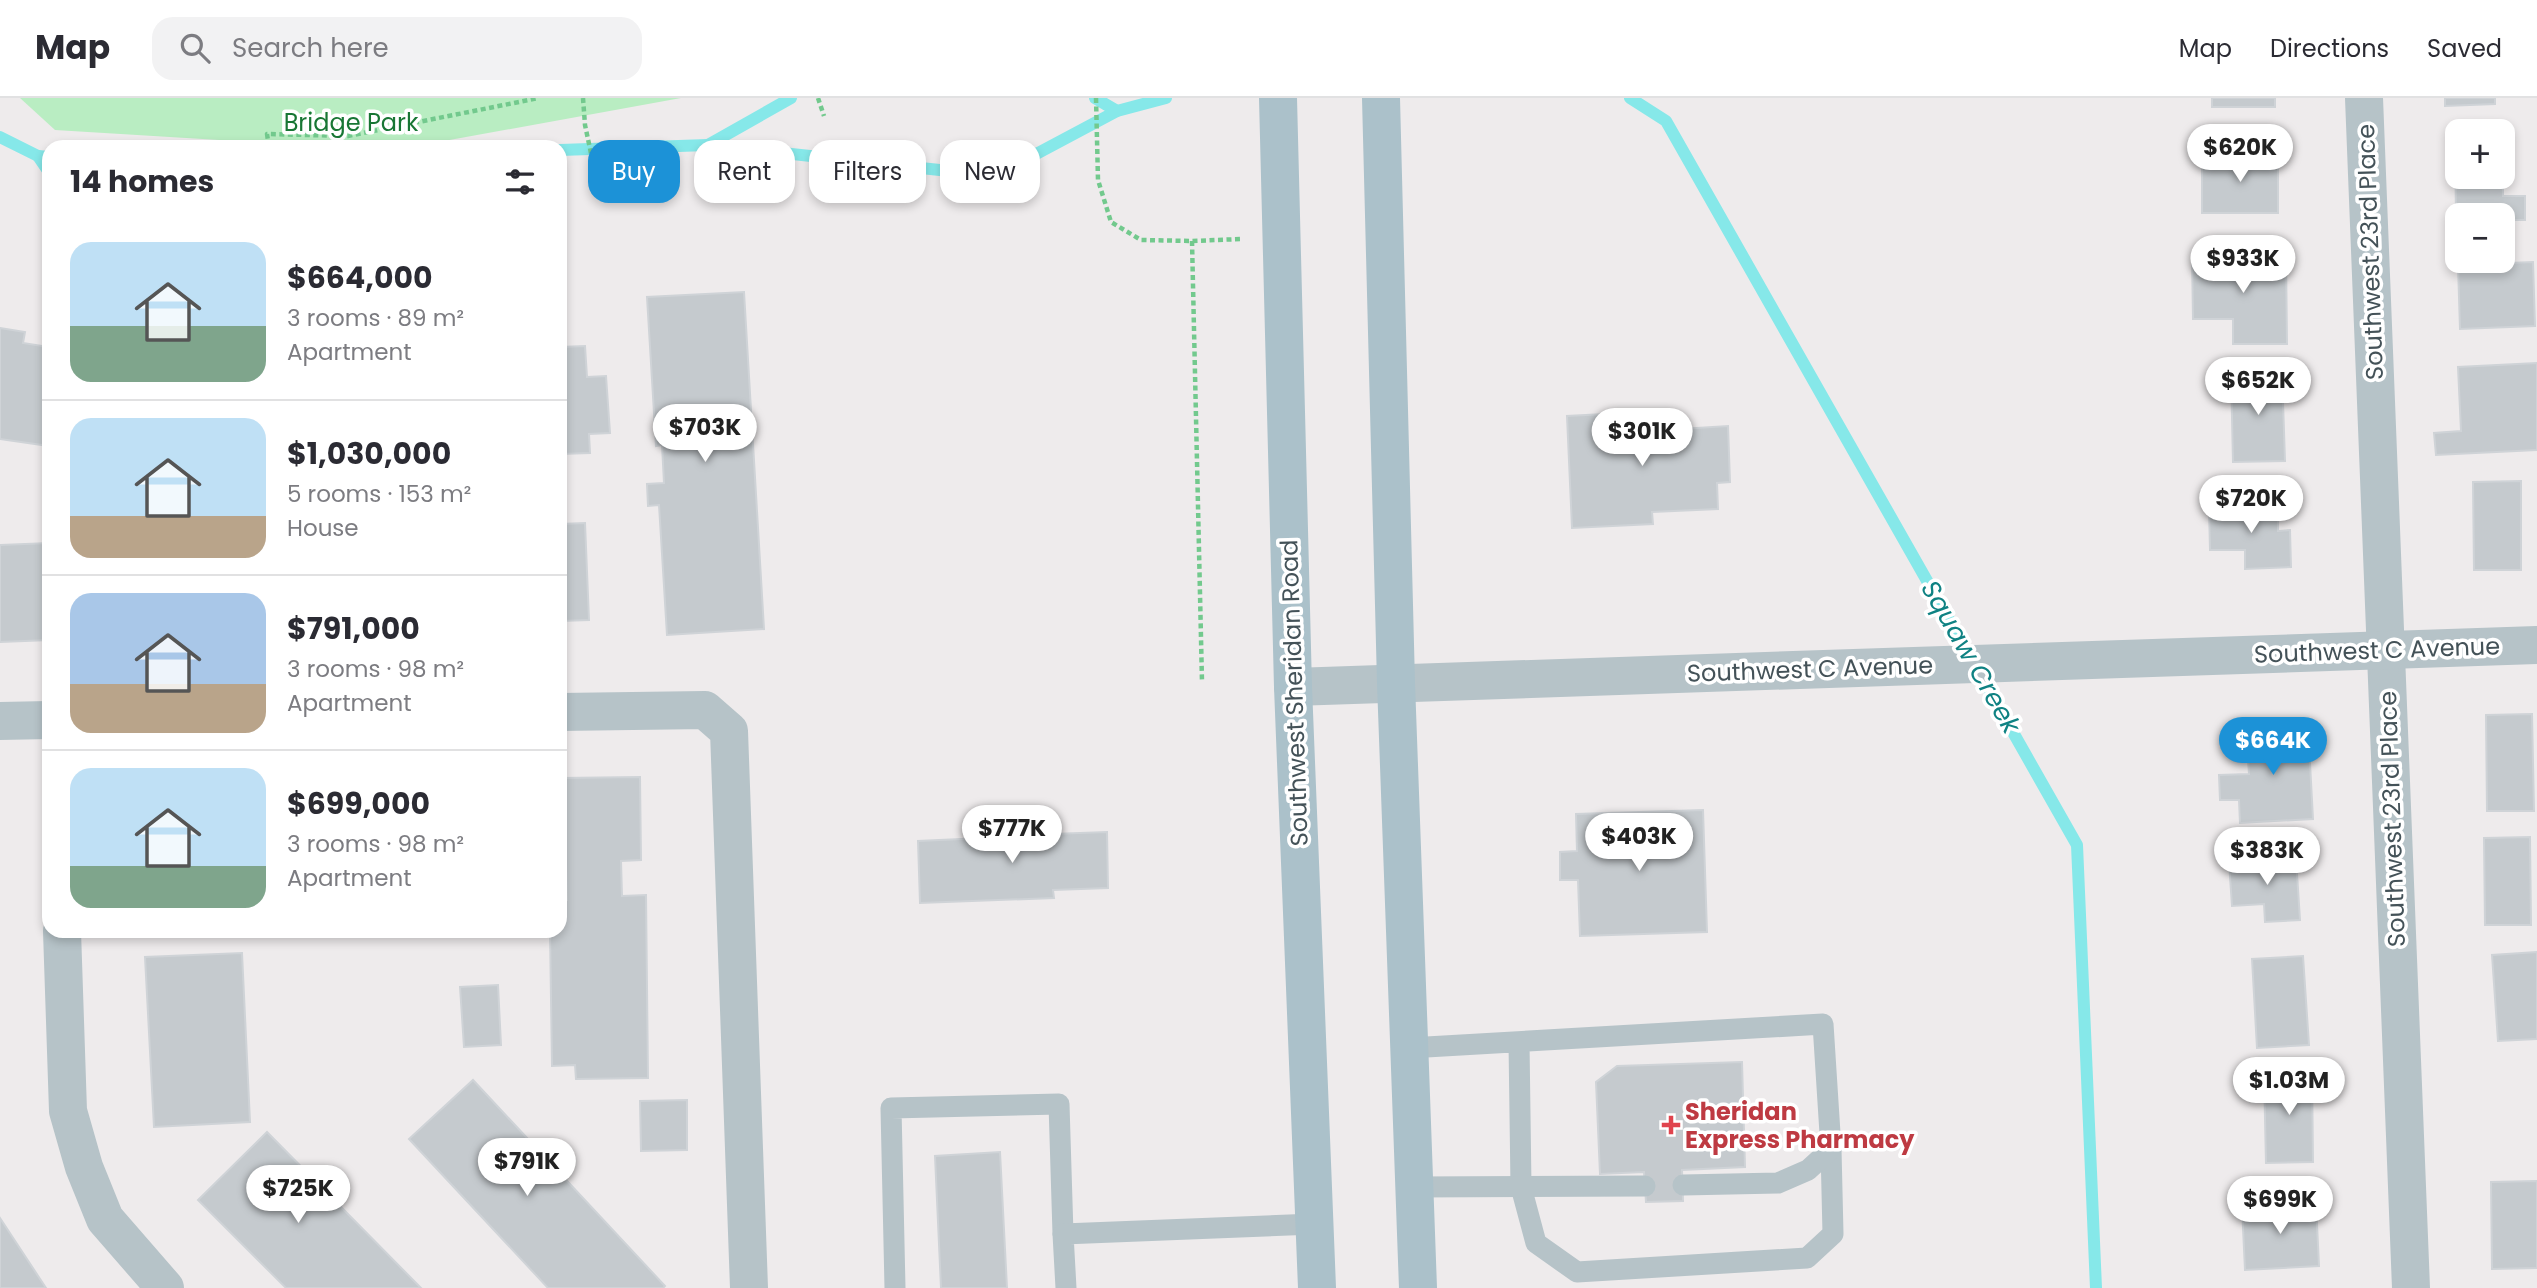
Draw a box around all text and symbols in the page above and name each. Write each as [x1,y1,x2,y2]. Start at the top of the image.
search box [152,17,642,80]
text: Map [35,24,110,71]
icon: search [176,29,214,67]
text: Search here [232,30,389,66]
text: Map [2179,32,2232,65]
text: Directions [2270,32,2389,65]
text: Saved [2427,32,2502,65]
park label: Bridge Park [284,106,419,139]
map controls [2445,119,2515,273]
button: + [2445,119,2515,189]
street label: Southwest 23rd Place [2349,123,2391,381]
pin: $620K [2191,125,2289,184]
text: $620K [2203,131,2277,163]
chip: Buy [588,140,680,203]
chip: Rent [694,140,795,203]
chip: Filters [809,140,926,203]
chip: New [940,140,1040,203]
text: 14 homes [70,160,214,203]
icon: filters [501,163,539,201]
button: − [2445,203,2515,273]
pin: $933K [2194,236,2292,295]
text: $933K [2206,242,2280,274]
text: $664,000 [287,256,433,299]
icon: home [126,270,210,354]
text: 3 rooms · 89 m² [287,302,464,334]
text: Apartment [287,336,412,368]
pin: $652K [2209,358,2307,417]
text: $652K [2221,364,2295,396]
pin: $703K [656,404,754,464]
pin: $301K [1593,408,1691,468]
text: $703K [669,411,741,443]
text: $301K [1608,415,1676,447]
text: $1,030,000 [287,432,451,475]
icon: home [126,446,210,530]
pin: $720K [2202,476,2300,535]
text: 5 rooms · 153 m² [287,478,471,510]
text: $720K [2215,482,2287,514]
text: House [287,512,359,544]
street label: Southwest Sheridan Road [1272,539,1316,847]
water label: Squaw Creek [1913,574,2030,742]
text: $791,000 [287,607,420,650]
icon: home [126,621,210,705]
street label: Southwest C Avenue [2253,629,2501,671]
street label: Southwest C Avenue [1686,648,1934,690]
text: 3 rooms · 98 m² [287,653,464,685]
text: Apartment [287,687,412,719]
street label: Southwest 23rd Place [2371,690,2413,948]
pin: $664K [2224,718,2322,777]
text: $664K [2235,724,2311,756]
text: $699,000 [287,782,430,825]
icon: home [126,796,210,880]
pin: $777K [963,806,1061,865]
text: $777K [978,812,1046,844]
pin: $403K [1590,814,1688,873]
text: $403K [1601,820,1677,852]
text: 3 rooms · 98 m² [287,828,464,860]
pin: $383K [2218,828,2316,887]
text: $383K [2230,834,2304,866]
text: Apartment [287,862,412,894]
pin: $1.03M [2232,1058,2346,1117]
text: $1.03M [2249,1064,2329,1096]
place label: Sheridan Express Pharmacy [1685,1095,1915,1156]
marker: Sheridan Express Pharmacy [1663,1117,1679,1133]
pin: $791K [478,1138,576,1198]
text: $791K [494,1145,560,1177]
pin: $725K [249,1166,347,1225]
text: $725K [262,1172,334,1204]
pin: $699K [2231,1176,2329,1236]
text: $699K [2243,1183,2317,1215]

